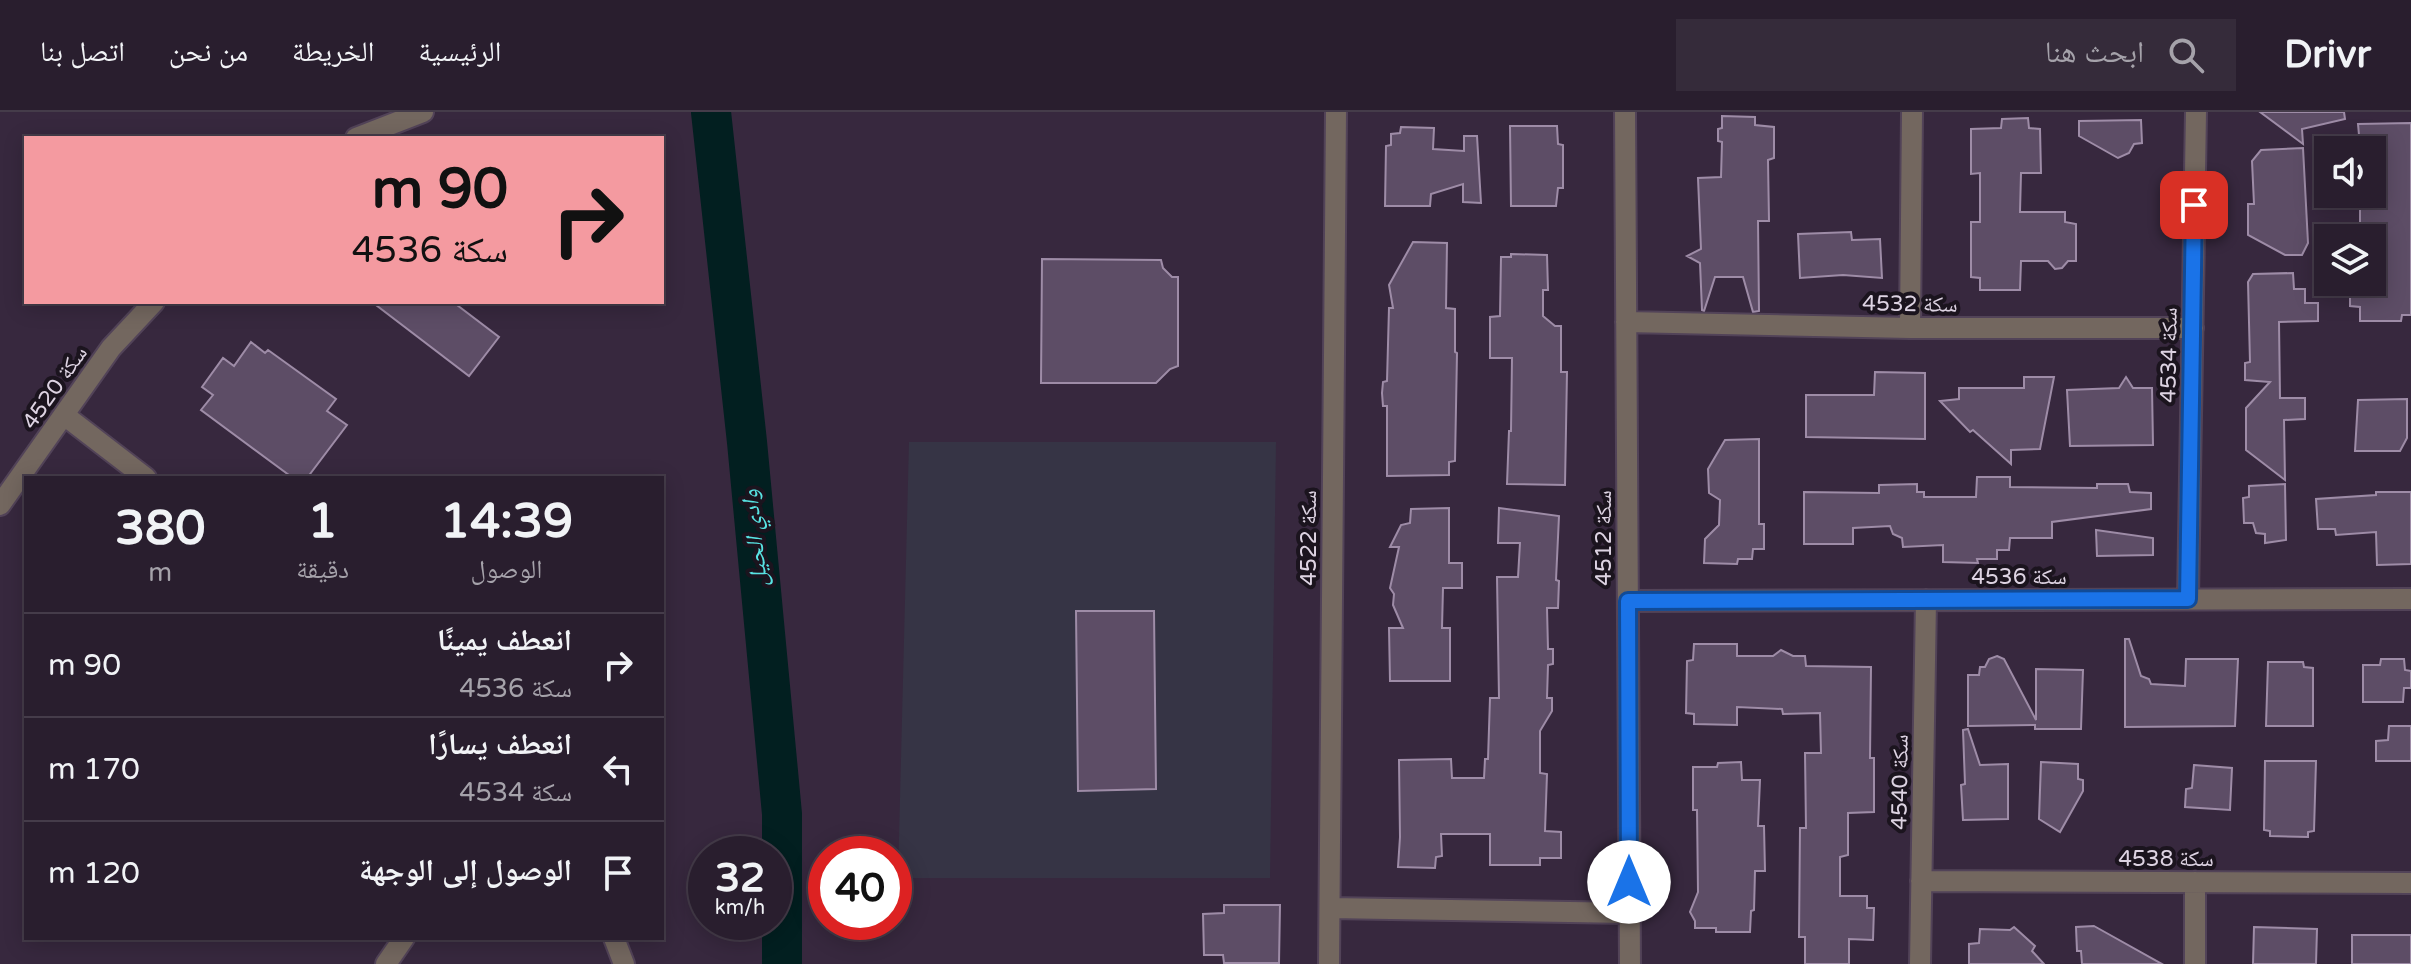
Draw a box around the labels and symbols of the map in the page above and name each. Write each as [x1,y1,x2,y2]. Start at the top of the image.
pin [2160,171,2228,239]
street label: سكة 4532 [1862,290,1958,318]
street label: سكة 4534 [2155,307,2183,403]
street label: سكة 4520 [17,341,93,434]
water label: وادي الحيل [735,487,778,588]
street label: سكة 4522 [1296,490,1322,586]
street label: سكة 4512 [1591,490,1617,586]
street label: سكة 4536 [1971,564,2067,590]
street label: سكة 4540 [1886,734,1914,830]
speed limit sign: 40 [808,836,912,940]
position arrow [1587,840,1671,924]
street label: سكة 4538 [2118,846,2214,872]

